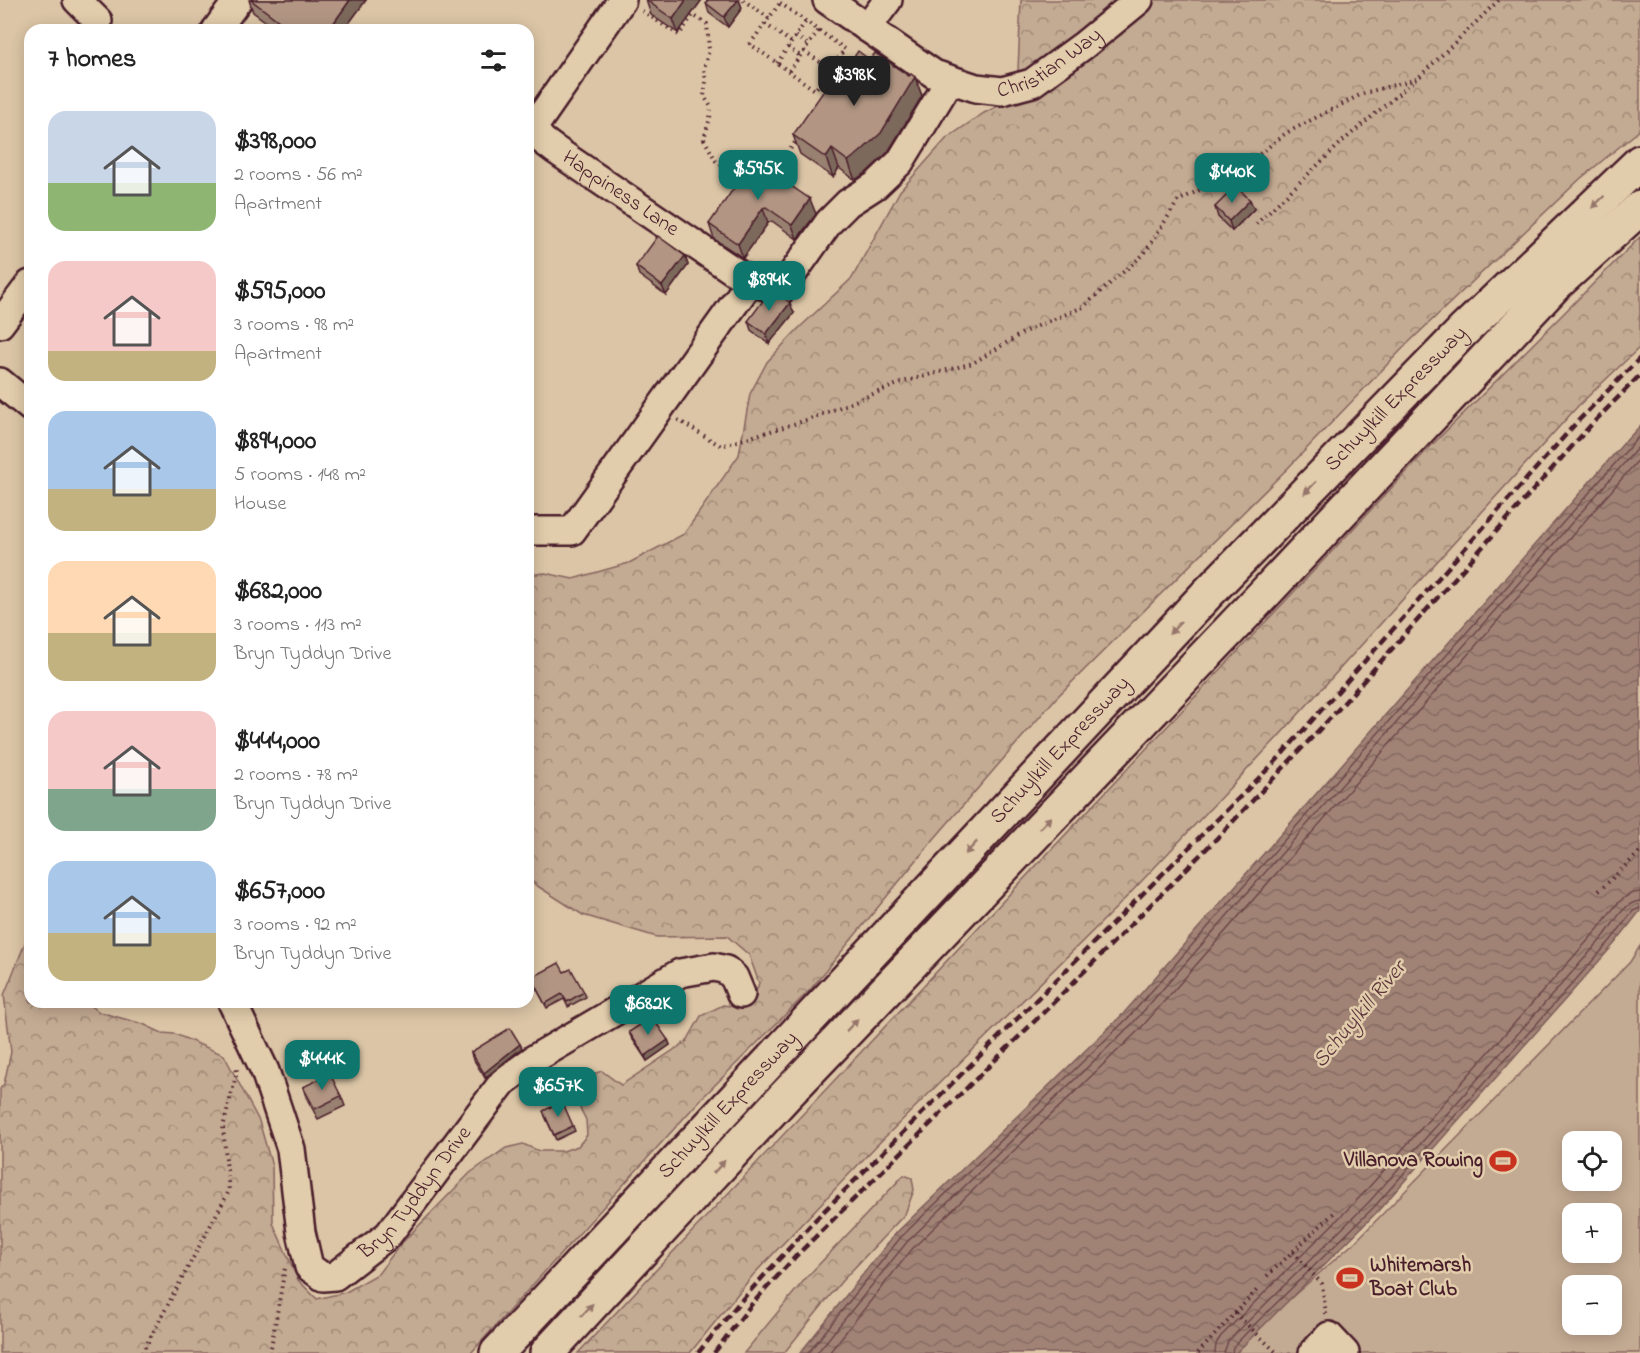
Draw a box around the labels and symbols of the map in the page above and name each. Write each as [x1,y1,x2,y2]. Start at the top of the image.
street label: Christian Way [994,21,1110,107]
pin: $398K [812,56,896,107]
street label: Happiness Lane [556,144,685,245]
pin: $595K [716,150,800,201]
pin: $440K [1190,153,1274,204]
one-way arrow [1591,195,1605,209]
pin: $894K [727,261,811,312]
street label: Schuylkill Expressway [1318,320,1476,479]
one-way arrow [1304,480,1318,494]
one-way arrow [1169,620,1182,635]
street label: Schuylkill Expressway [984,670,1139,831]
one-way arrow [1038,816,1052,831]
one-way arrow [964,840,978,854]
water label: Schuylkill River [1306,952,1416,1076]
pin: $682K [606,985,690,1036]
one-way arrow [845,1018,859,1032]
street label: Schuylkill Expressway [652,1025,807,1186]
pin: $444K [280,1040,364,1091]
pin: $657K [516,1067,600,1118]
street label: Bryn Tyddyn Drive [352,1120,480,1268]
place label: Villanova Rowing [1343,1146,1483,1178]
sports icon: Villanova Rowing [1488,1146,1518,1176]
one-way arrow [712,1160,725,1175]
place label: Whitemarsh Boat Club [1369,1251,1471,1305]
sports icon: Whitemarsh Boat Club [1335,1263,1365,1293]
one-way arrow [580,1303,594,1318]

